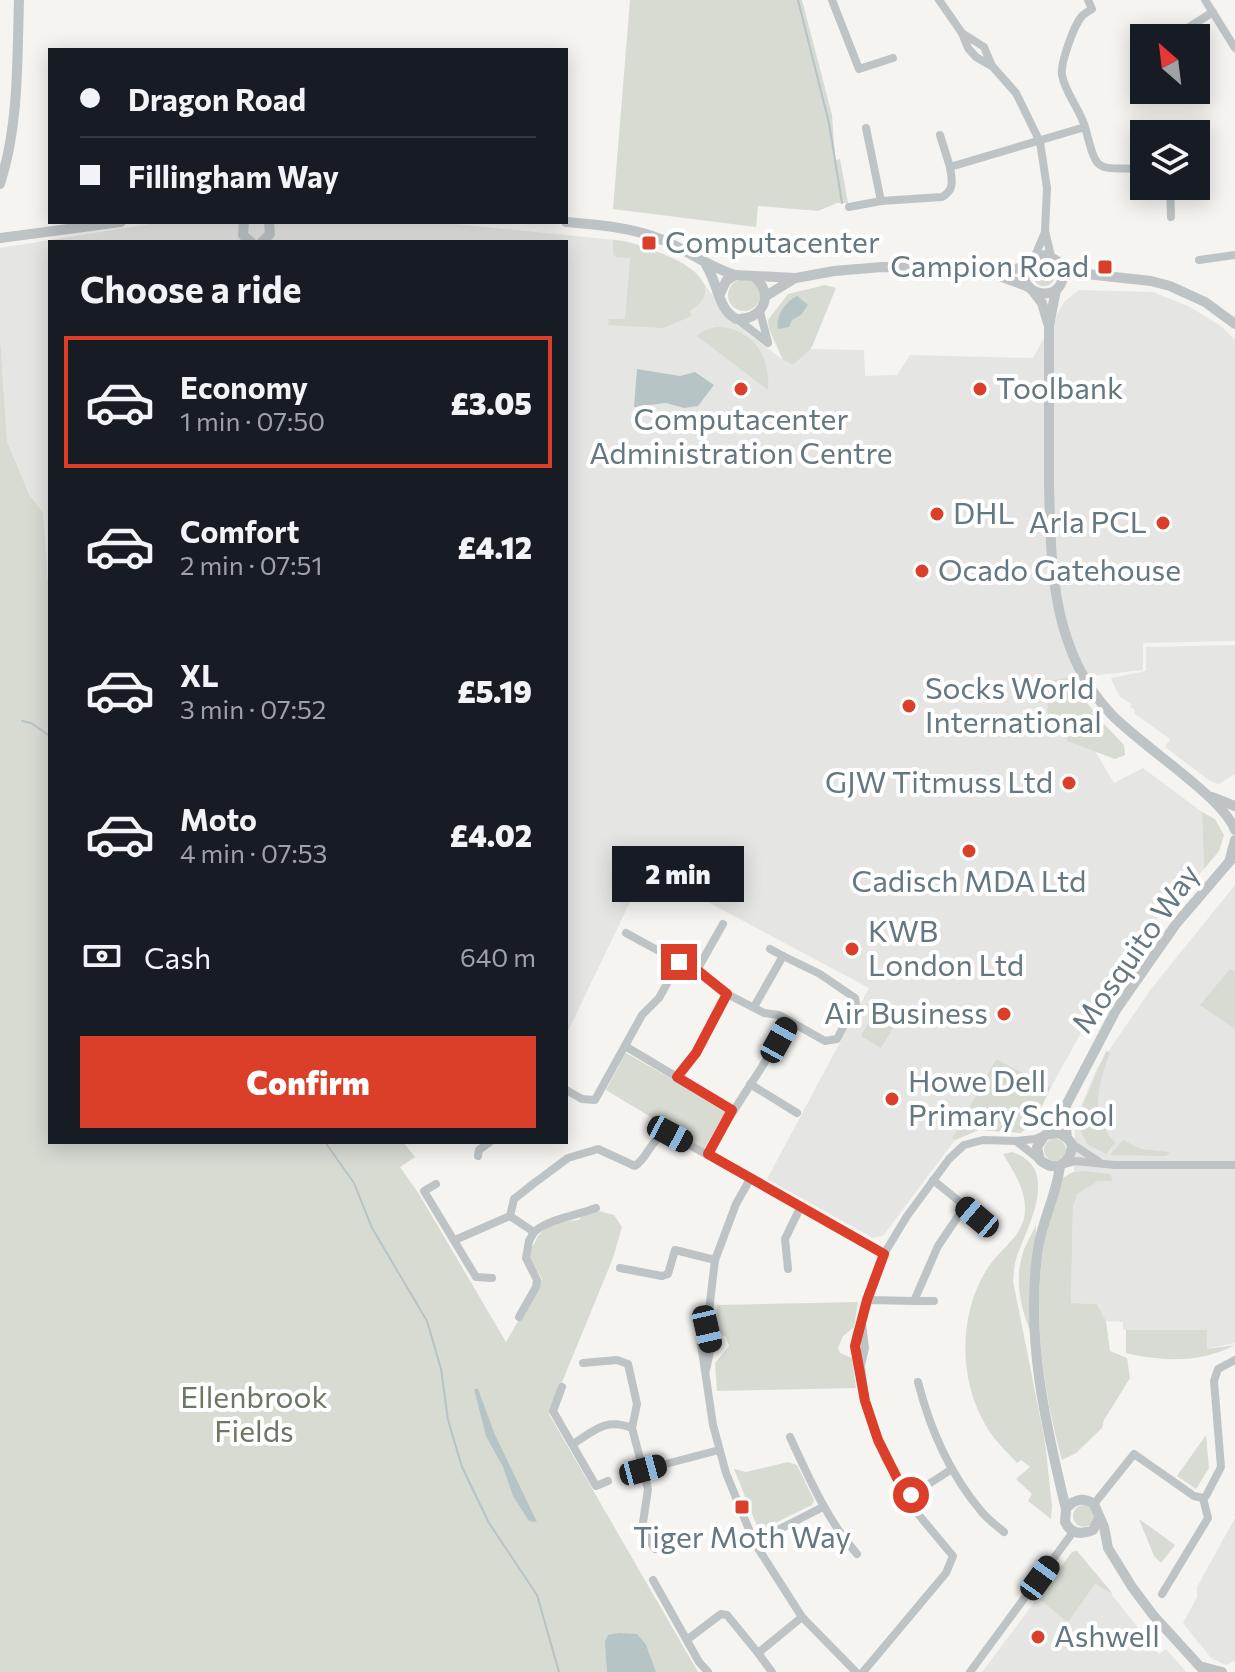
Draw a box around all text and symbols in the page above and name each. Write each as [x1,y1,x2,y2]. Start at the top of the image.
north arrow [1130,24,1210,104]
map controls [1130,24,1210,200]
text: Dragon Road [128,80,306,117]
button: layers [1130,120,1210,200]
text: Fillingham Way [128,157,339,194]
place label: Computacenter [665,222,880,259]
marker: Computacenter [640,234,658,252]
place label: Campion Road [890,246,1089,283]
marker: Campion Road [1096,258,1114,276]
text: Choose a ride [80,266,301,310]
icon: car [84,366,156,438]
text: Economy [180,368,308,405]
place label: Toolbank [996,368,1123,405]
marker: Computacenter Administration Centre [732,380,750,398]
marker: Toolbank [971,380,989,398]
text: £3.05 [450,384,532,421]
place label: Computacenter Administration Centre [589,399,893,470]
text: 1 min · 07:50 [180,405,325,436]
place label: DHL [953,493,1015,530]
place label: Arla PCL [1029,502,1147,539]
marker: DHL [928,505,946,523]
icon: car [84,510,156,582]
text: Comfort [180,512,299,549]
marker: Arla PCL [1154,514,1172,532]
text: £4.12 [457,528,532,565]
text: 2 min · 07:51 [180,549,323,580]
place label: Ocado Gatehouse [938,550,1181,587]
marker: Ocado Gatehouse [913,562,931,580]
icon: car [84,654,156,726]
text: XL [180,656,219,693]
place label: Socks World International [925,668,1102,739]
text: £5.19 [457,672,532,709]
text: 3 min · 07:52 [180,693,326,724]
marker: Socks World International [900,697,918,715]
place label: GJW Titmuss Ltd [825,762,1053,799]
marker: GJW Titmuss Ltd [1060,774,1078,792]
icon: car [84,798,156,870]
text: Moto [180,800,257,837]
text: £4.02 [450,816,532,853]
text: 4 min · 07:53 [180,837,327,868]
marker: Cadisch MDA Ltd [960,842,978,860]
callout: 2 min [613,846,745,902]
street label: Mosquito Way [1062,856,1206,1039]
text: 2 min [645,858,711,889]
place label: Cadisch MDA Ltd [852,861,1086,898]
place label: KWB London Ltd [868,911,1024,982]
icon: cash [80,934,124,978]
text: Cash [144,938,211,975]
marker: KWB London Ltd [843,940,861,958]
text: 640 m [460,941,536,972]
route end [661,944,697,980]
place label: Air Business [824,993,988,1030]
marker: Air Business [995,1005,1013,1023]
car [757,1013,801,1067]
button: Confirm [80,1036,536,1128]
place label: Howe Dell Primary School [908,1061,1115,1132]
marker: Howe Dell Primary School [883,1090,901,1108]
car [643,1112,697,1156]
car [951,1192,1003,1242]
car [690,1303,724,1355]
park label: Ellenbrook Fields [180,1377,328,1448]
car [617,1452,669,1488]
route start [893,1477,929,1513]
marker: Tiger Moth Way [733,1498,751,1516]
place label: Tiger Moth Way [633,1517,851,1554]
car [1016,1552,1064,1604]
place label: Ashwell [1054,1616,1160,1653]
marker: Ashwell [1029,1628,1047,1646]

